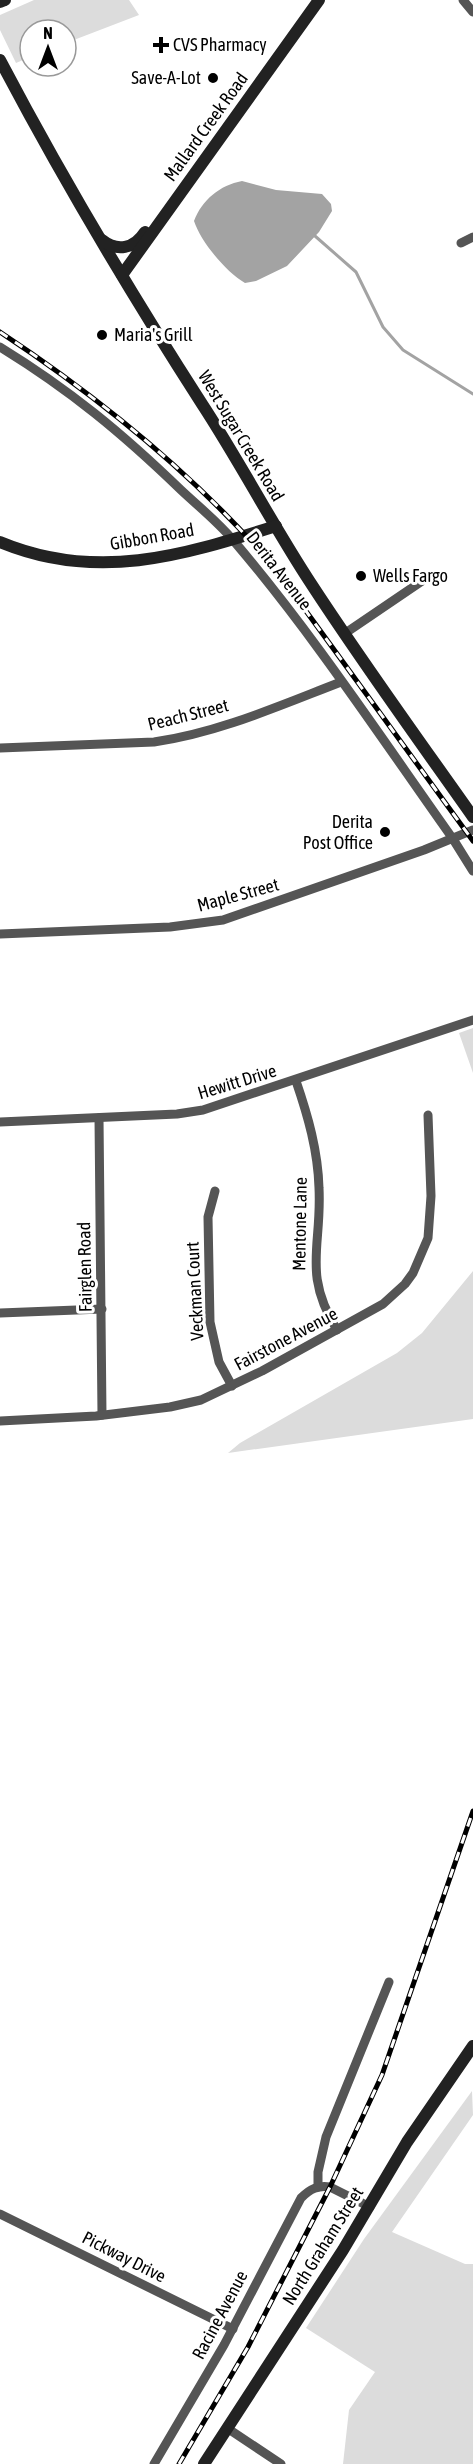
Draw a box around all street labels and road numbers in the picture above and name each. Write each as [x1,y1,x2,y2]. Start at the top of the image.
street label: Mallard Creek Road [159,68,252,185]
street label: West Sugar Creek Road [194,367,289,505]
street label: Gibbon Road [108,519,195,554]
street label: Derita Avenue [242,527,316,614]
street label: Peach Street [145,694,230,735]
street label: Maple Street [195,874,281,915]
street label: Hewitt Drive [195,1060,279,1103]
street label: Mentone Lane [288,1177,311,1271]
street label: Fairglen Road [73,1222,96,1312]
street label: Veckman Court [181,1241,208,1341]
street label: Fairstone Avenue [231,1303,341,1375]
street label: North Graham Street [278,2183,367,2309]
street label: Pickway Drive [79,2227,170,2287]
street label: Racine Avenue [187,2267,252,2363]

